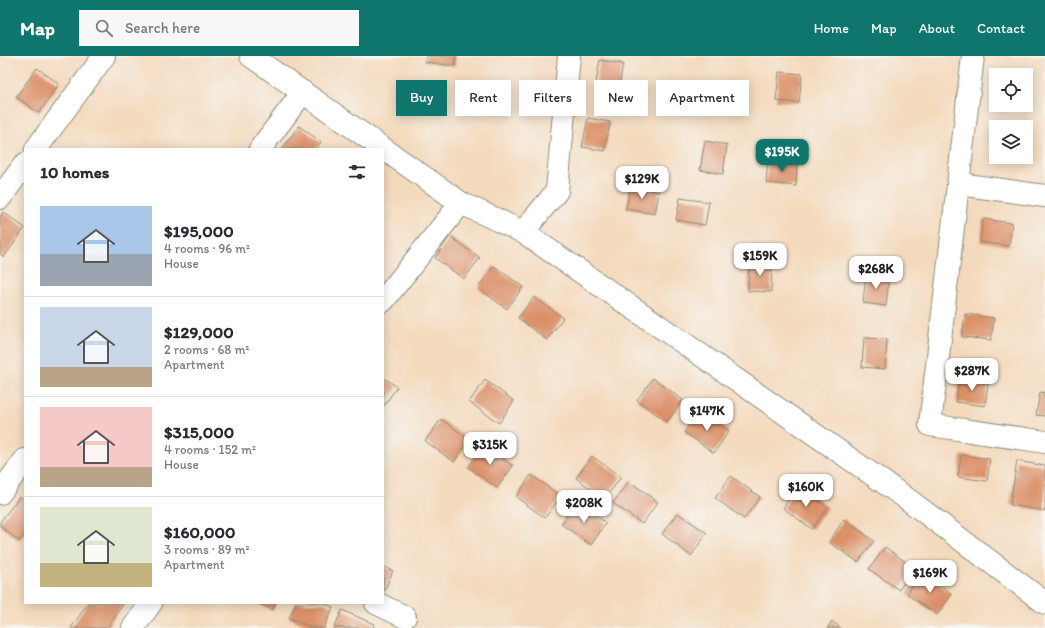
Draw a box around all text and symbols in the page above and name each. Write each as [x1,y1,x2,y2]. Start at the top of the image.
search box [79,10,359,46]
text: Map [20,17,55,40]
icon: search [93,17,115,39]
text: Search here [125,19,200,37]
text: Home [814,20,849,37]
text: Map [871,20,897,37]
text: About [919,20,955,37]
text: Contact [977,20,1025,37]
map controls [989,68,1033,164]
button: locate [989,68,1033,112]
chip: Buy [396,80,447,116]
chip: Rent [455,80,511,116]
chip: Filters [519,80,586,116]
chip: New [594,80,648,116]
chip: Apartment [656,80,749,116]
button: layers [989,120,1033,164]
pin: $195K [754,139,810,173]
text: $195K [765,144,799,159]
icon: filters [346,161,368,183]
text: 10 homes [40,162,109,182]
pin: $129K [614,166,670,200]
text: $129K [625,171,659,186]
text: $195,000 [164,221,234,241]
icon: home [72,222,120,270]
text: 4 rooms · 96 m² [164,241,250,256]
pin: $159K [732,243,788,277]
text: $159K [743,248,777,263]
text: House [164,256,199,271]
pin: $268K [848,256,904,290]
text: $268K [858,261,894,276]
text: $129,000 [164,322,234,342]
icon: home [72,323,120,371]
text: 2 rooms · 68 m² [164,342,249,357]
text: Apartment [164,357,225,372]
pin: $287K [944,358,1000,392]
text: $287K [954,363,990,378]
pin: $147K [679,398,735,432]
text: $147K [689,403,725,418]
text: $315,000 [164,422,234,442]
icon: home [72,423,120,471]
pin: $315K [462,432,518,466]
text: $315K [473,437,507,452]
text: 4 rooms · 152 m² [164,442,256,457]
text: House [164,457,199,472]
pin: $160K [778,474,834,508]
text: $160K [788,479,824,494]
pin: $208K [556,490,612,524]
text: $208K [566,495,602,510]
text: $160,000 [164,522,235,542]
icon: home [72,523,120,571]
text: 3 rooms · 89 m² [164,542,250,557]
text: Apartment [164,557,225,572]
pin: $169K [902,560,958,594]
text: $169K [913,565,947,580]

